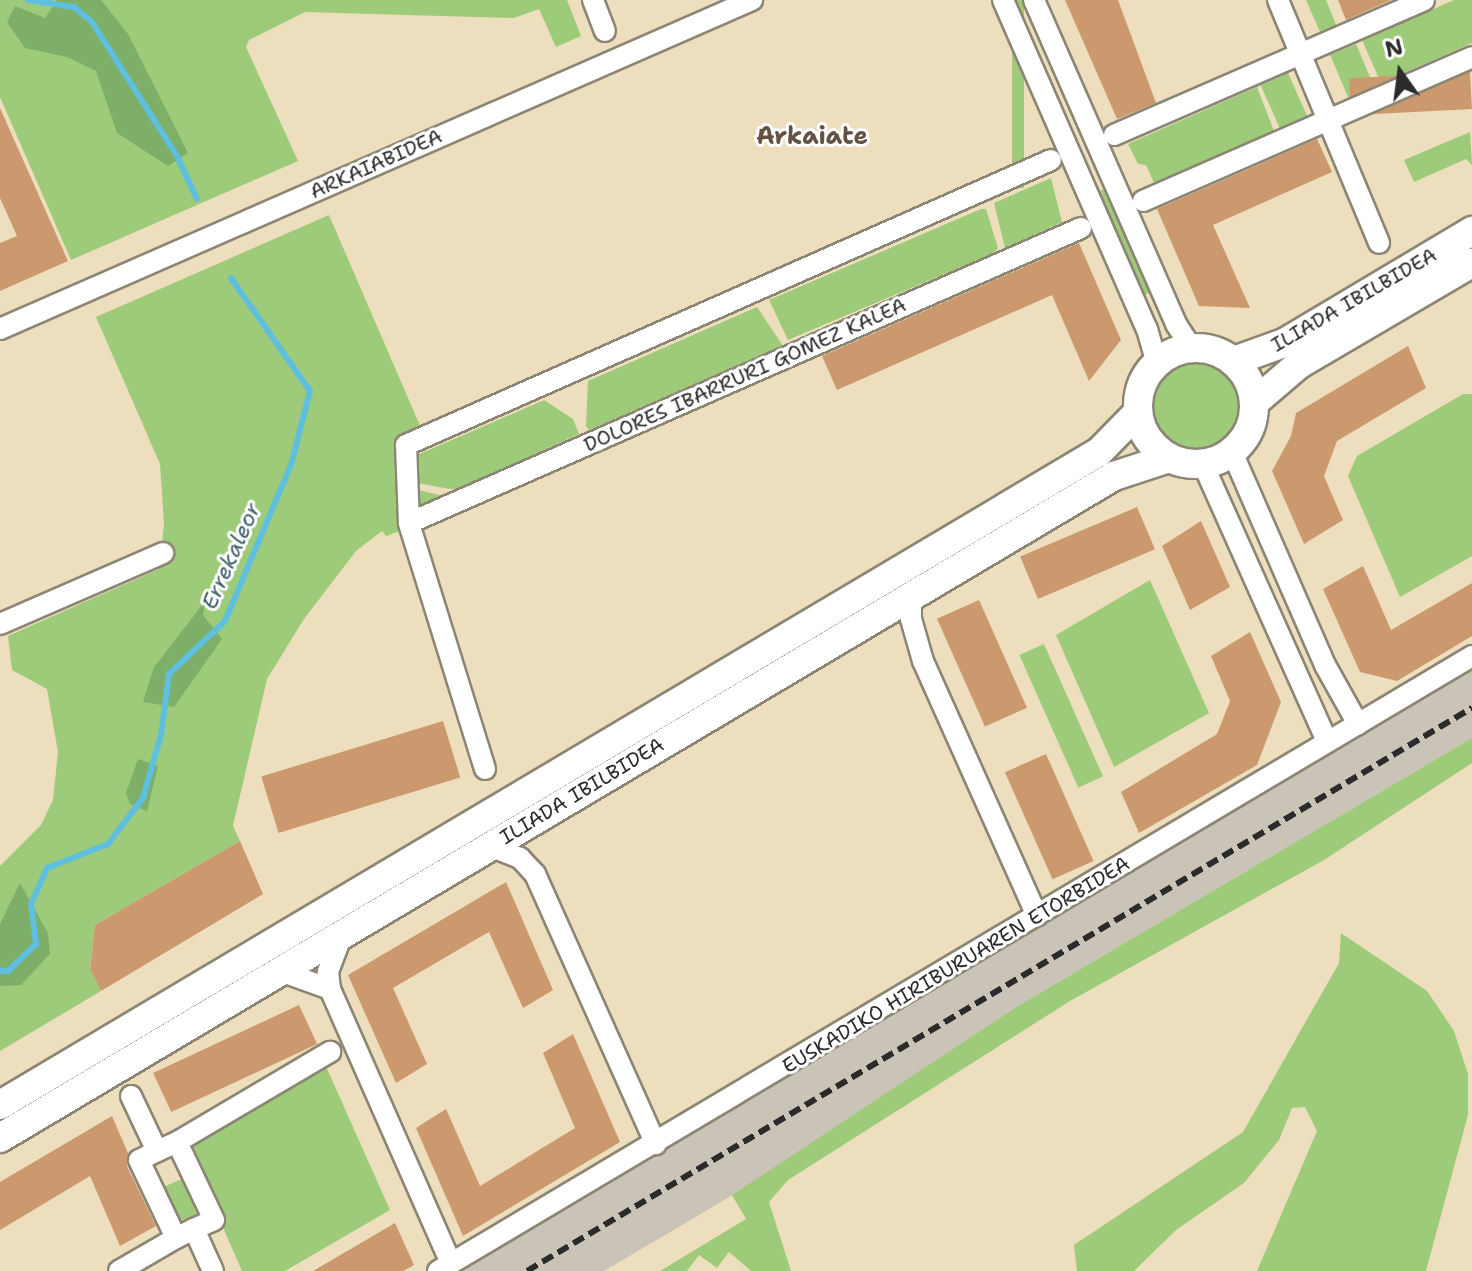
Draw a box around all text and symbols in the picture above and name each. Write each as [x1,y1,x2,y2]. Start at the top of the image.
north arrow [1360,32,1440,112]
text: N [1382,32,1406,64]
district label: Arkaiate [756,123,868,151]
street label: ARKAIABIDEA [306,124,446,204]
street label: ILIADA IBILBIDEA [1267,243,1441,357]
street label: DOLORES IBARRURI GOMEZ KALEA [580,293,910,457]
water label: Errekaleor [196,499,266,613]
street label: ILIADA IBILBIDEA [496,733,668,849]
street label: EUSKADIKO HIRIBURUAREN ETORBIDEA [778,851,1134,1079]

